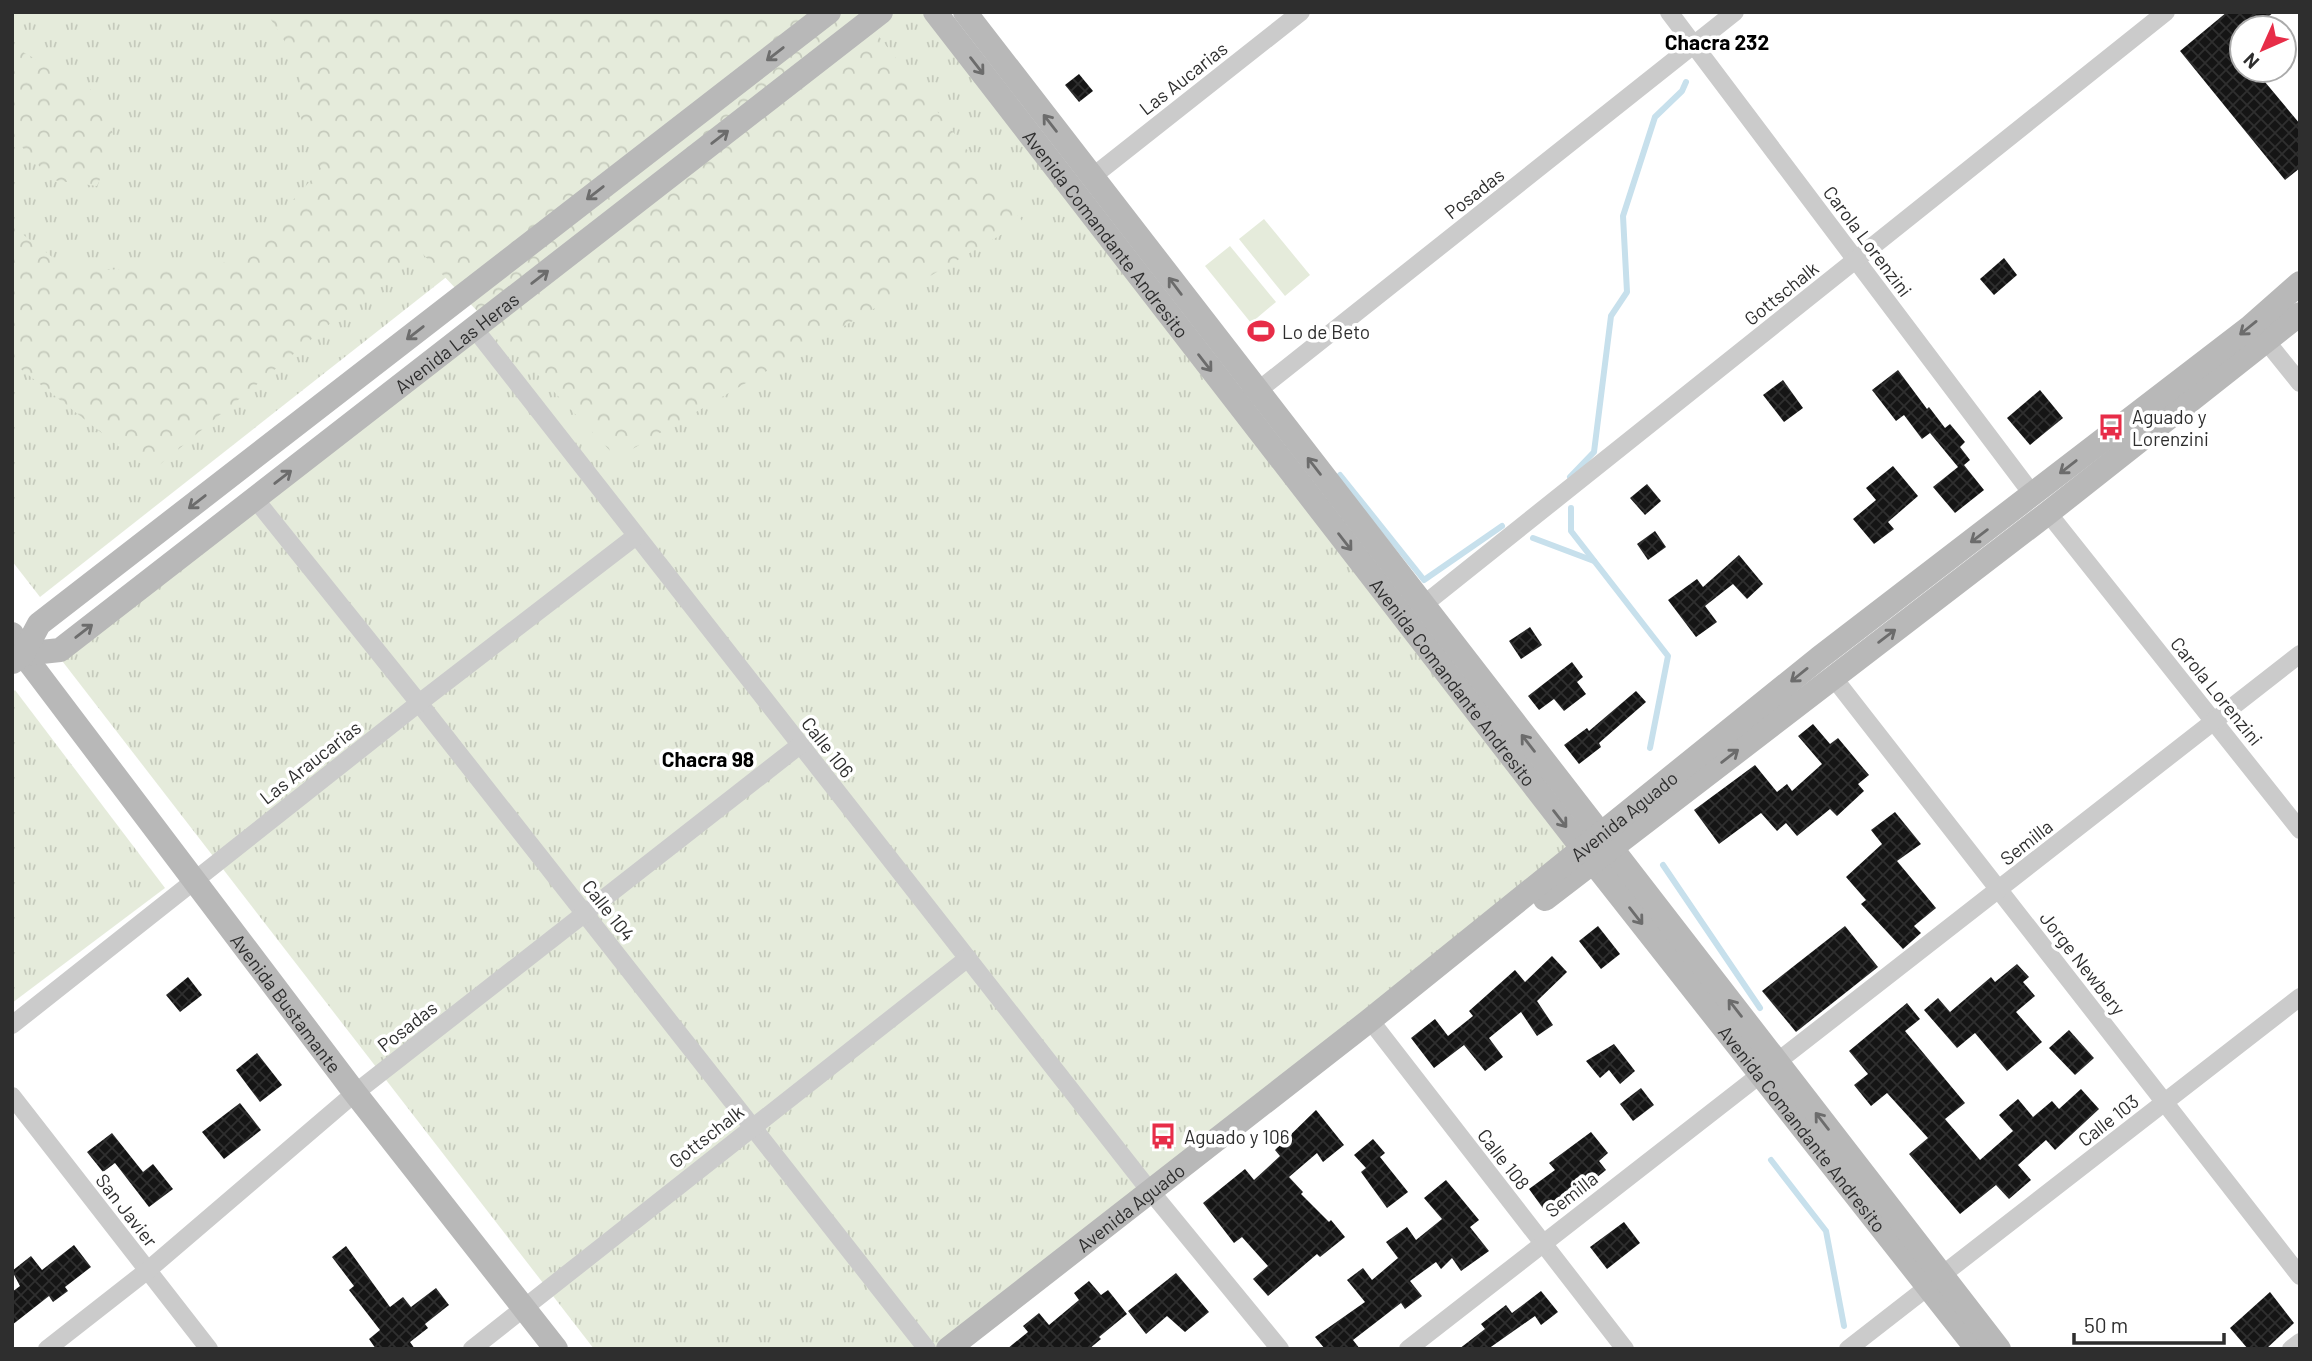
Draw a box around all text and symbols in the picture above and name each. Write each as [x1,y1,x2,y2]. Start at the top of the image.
north arrow [2228,14,2298,84]
district label: Chacra 232 [1665,29,1769,54]
street label: Las Aucarias [1134,37,1232,119]
one-way arrow [767,47,785,62]
text: N [2238,49,2263,74]
one-way arrow [969,57,984,75]
one-way arrow [1043,114,1058,133]
street label: Avenida Comandante Andresito [1019,125,1194,342]
one-way arrow [710,130,729,145]
street label: Posadas [1440,163,1508,223]
street label: Carola Lorenzini [1819,181,1917,301]
one-way arrow [587,186,605,201]
street label: Gottschalk [1739,256,1823,330]
one-way arrow [531,269,549,284]
one-way arrow [1168,277,1183,296]
street label: Avenida Las Heras [390,287,523,397]
sports icon: Lo de Beto [1246,316,1276,346]
place label: Lo de Beto [1282,320,1370,343]
one-way arrow [2240,321,2258,336]
one-way arrow [407,325,425,340]
one-way arrow [1198,353,1213,371]
place label: Aguado y Lorenzini [2132,405,2209,450]
bus stop icon: Aguado y Lorenzini [2096,412,2126,442]
one-way arrow [1306,458,1321,476]
one-way arrow [2060,460,2078,475]
one-way arrow [274,469,292,484]
one-way arrow [188,494,207,509]
one-way arrow [1970,529,1988,544]
one-way arrow [1337,533,1352,551]
street label: Avenida Comandante Andresito [1366,573,1541,790]
one-way arrow [75,624,93,639]
one-way arrow [1877,628,1896,643]
street label: Carola Lorenzini [2166,632,2268,750]
one-way arrow [1790,668,1808,683]
street label: Calle 106 [797,712,859,782]
street label: Las Araucarias [255,715,365,809]
one-way arrow [1521,734,1536,753]
district label: Chacra 98 [662,746,754,771]
one-way arrow [1721,749,1739,764]
street label: Avenida Aguado [1566,765,1682,865]
one-way arrow [1552,809,1568,827]
street label: Semilla [1995,814,2057,870]
street label: Calle 104 [578,875,640,945]
one-way arrow [1628,906,1643,924]
street label: Jorge Newbery [2035,907,2131,1020]
street label: Avenida Bustamante [227,928,347,1077]
street label: Posadas [373,996,441,1056]
one-way arrow [1727,1000,1742,1018]
street label: Avenida Comandante Andresito [1714,1020,1892,1236]
street label: Calle 103 [2073,1089,2143,1151]
street label: Gottschalk [664,1100,748,1172]
one-way arrow [1815,1112,1830,1130]
bus stop icon: Aguado y 106 [1148,1121,1178,1151]
street label: Calle 108 [1473,1124,1535,1194]
place label: Aguado y 106 [1184,1125,1289,1148]
street label: Avenida Aguado [1072,1158,1189,1256]
street label: Semilla [1540,1166,1602,1222]
street label: San Javier [91,1169,163,1251]
scale bar [2074,1302,2224,1346]
text: 50 m [2084,1312,2128,1337]

